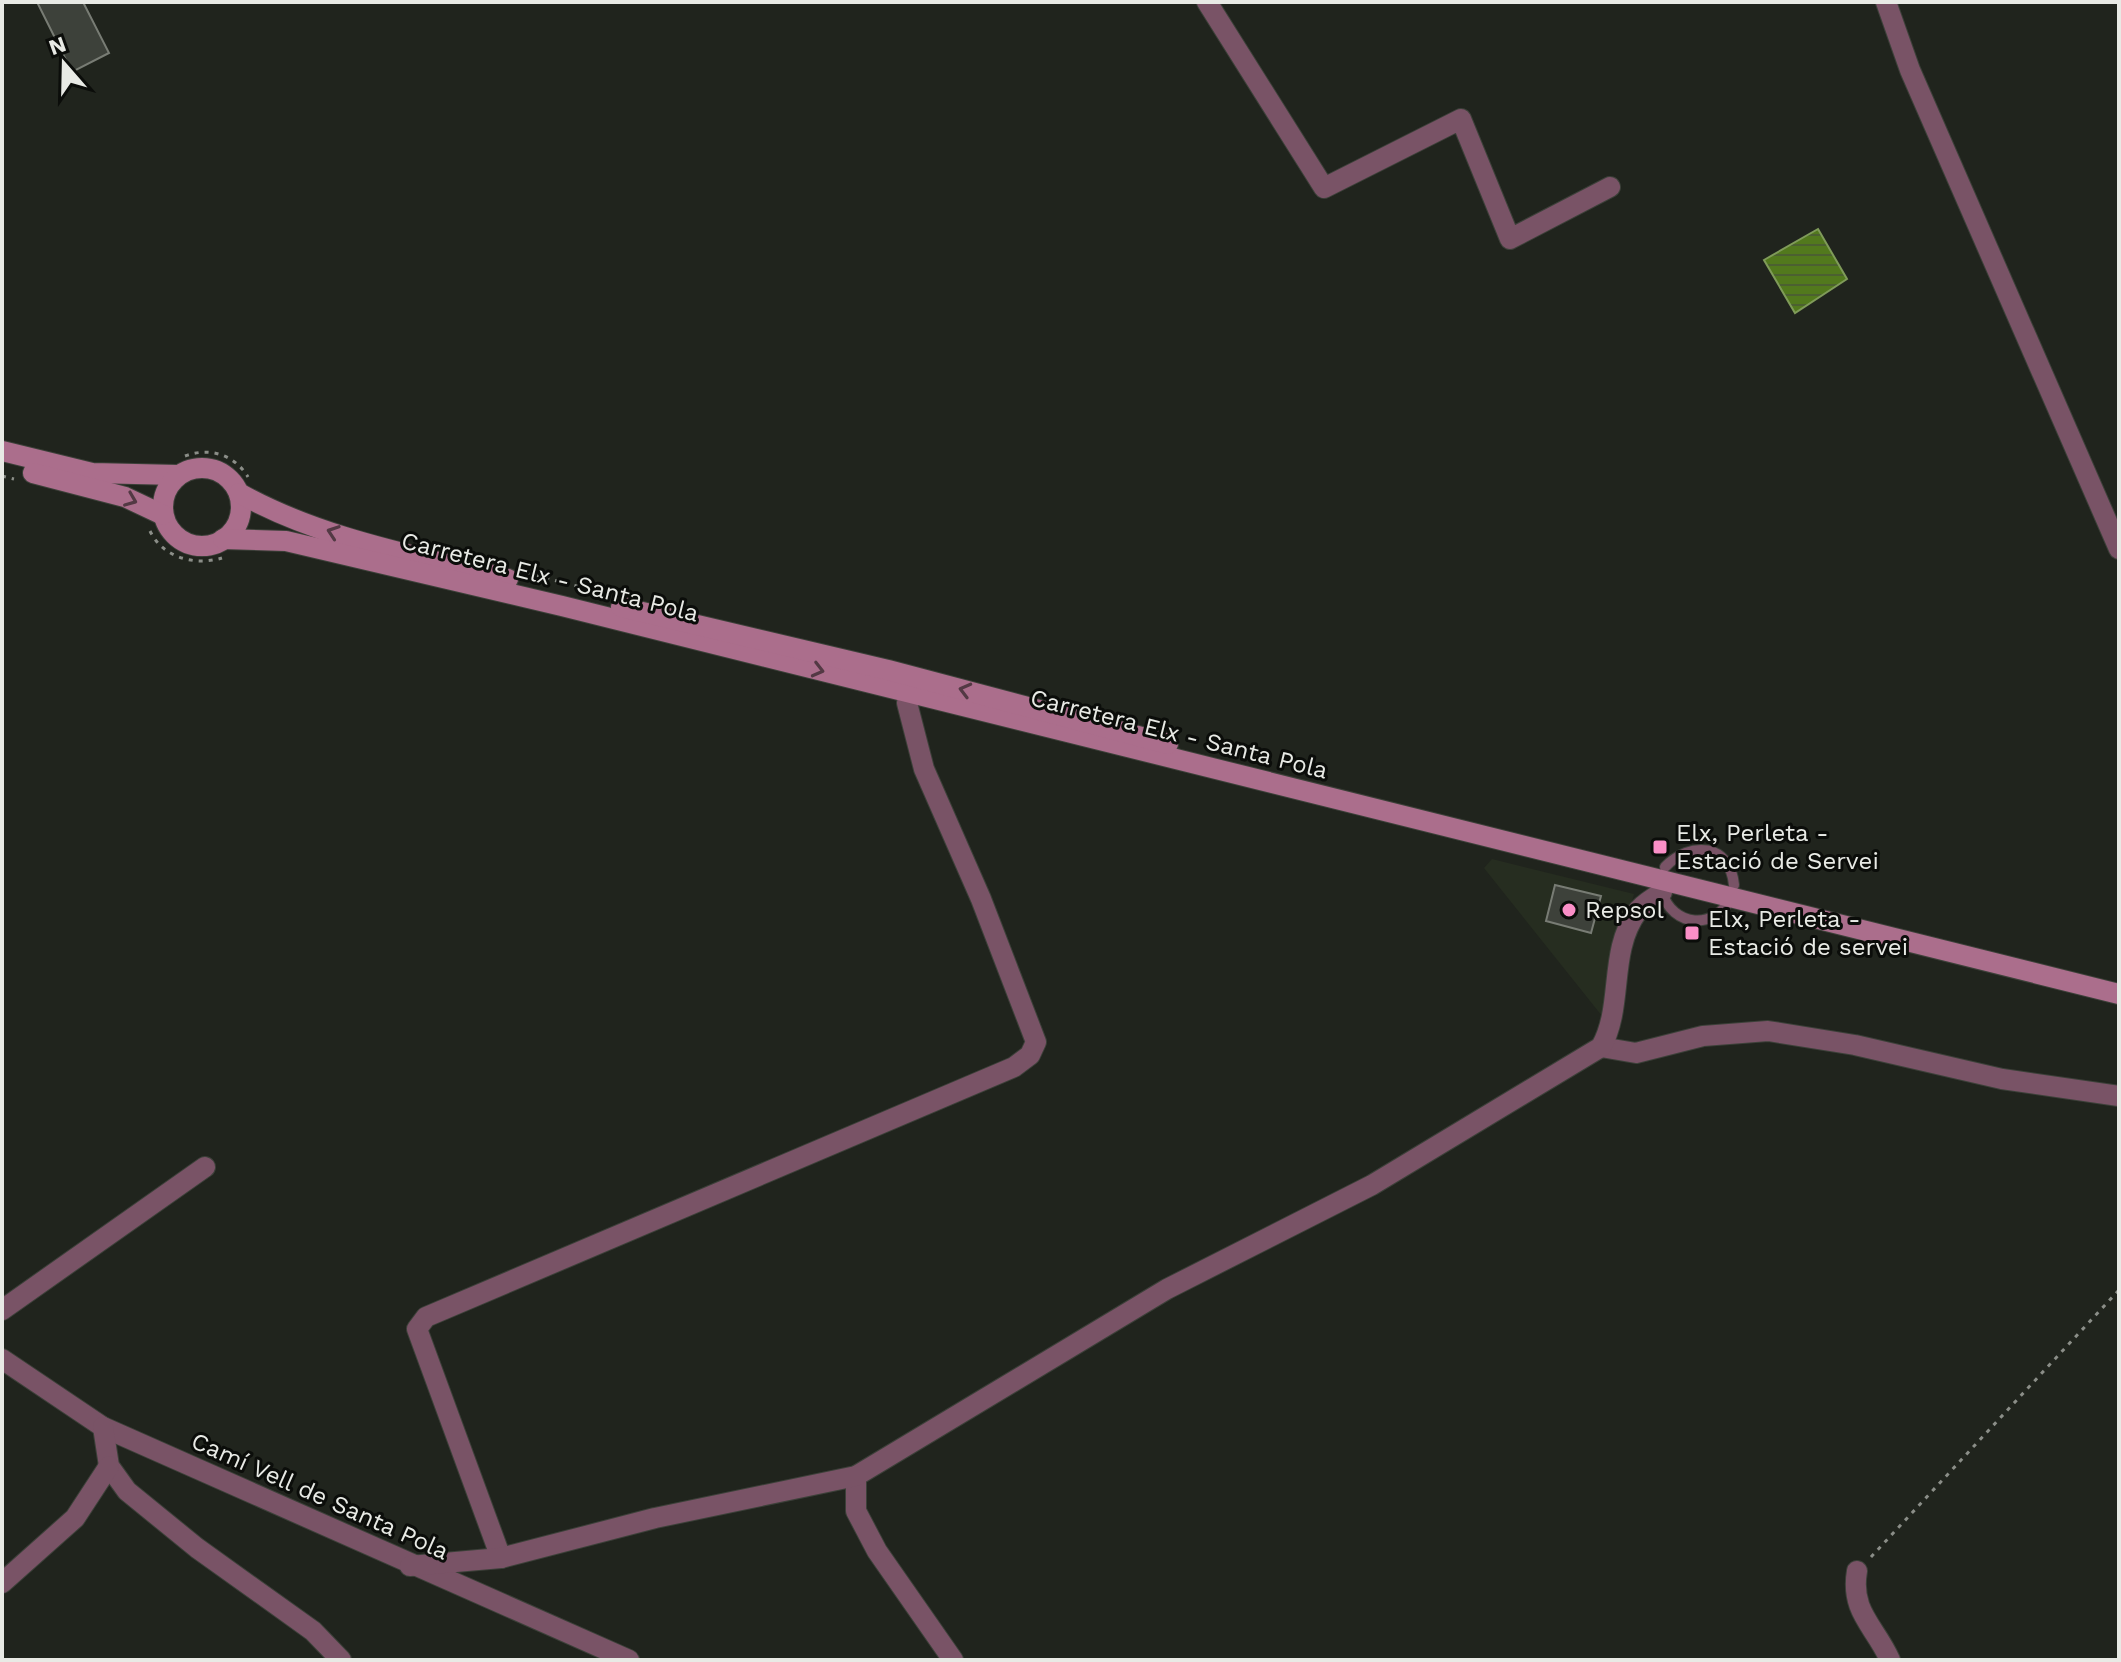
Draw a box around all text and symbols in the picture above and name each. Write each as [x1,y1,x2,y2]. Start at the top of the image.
north arrow [24,24,104,104]
text: N [45,31,69,60]
one-way arrow [123,491,137,507]
one-way arrow [326,526,340,542]
street label: Carretera Elx - Santa Pola [398,526,702,628]
one-way arrow [810,661,824,678]
one-way arrow [959,683,973,700]
street label: Carretera Elx - Santa Pola [1027,683,1331,785]
place label: Elx, Perleta - Estació de Servei [1676,819,1879,875]
marker: Elx, Perleta - Estació de Servei [1651,838,1669,856]
place label: Repsol [1585,896,1664,924]
marker: Repsol [1560,901,1578,919]
place label: Elx, Perleta - Estació de servei [1708,905,1908,961]
marker: Elx, Perleta - Estació de servei [1683,924,1701,942]
street label: Camí Vell de Santa Pola [187,1427,453,1565]

